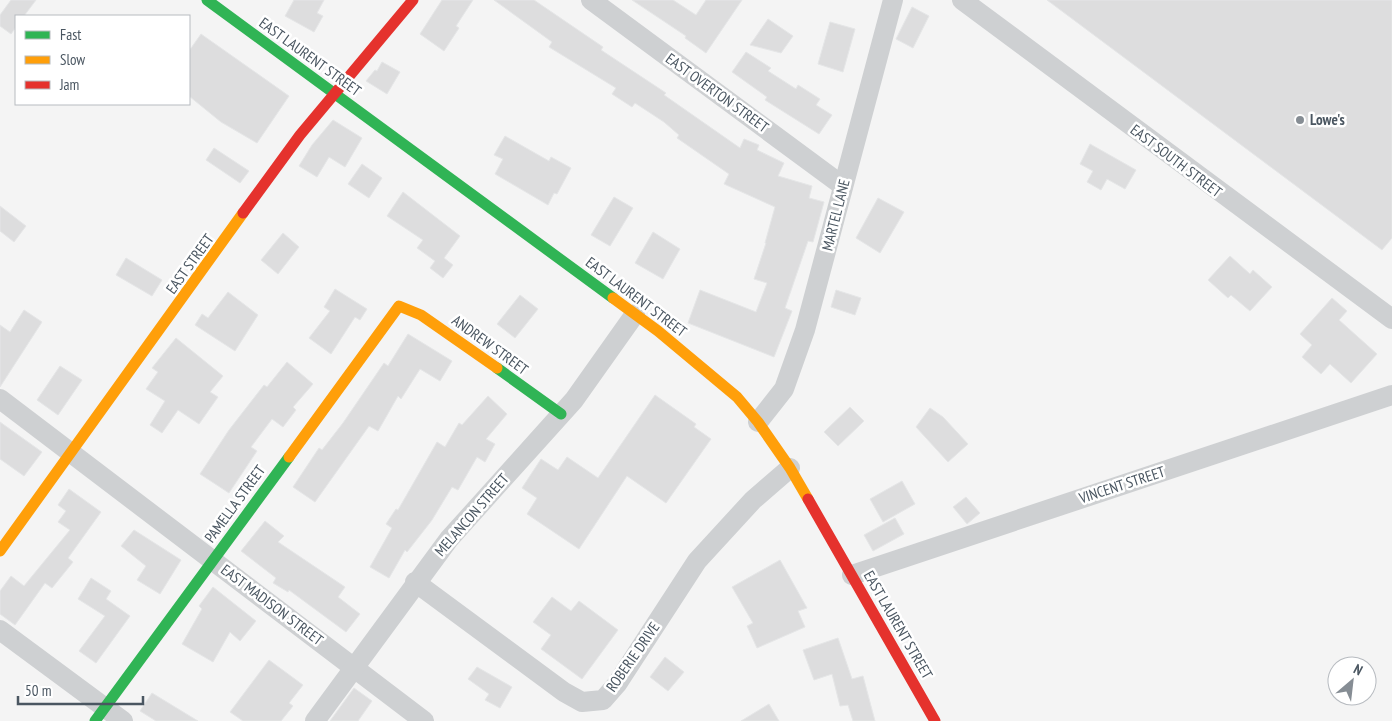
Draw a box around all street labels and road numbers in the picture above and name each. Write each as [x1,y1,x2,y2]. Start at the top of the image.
street label: EAST LAURENT STREET [256,13,365,100]
street label: EAST OVERTON STREET [662,49,773,137]
street label: EAST SOUTH STREET [1127,120,1226,201]
street label: MARTEL LANE [817,177,854,253]
street label: EAST STREET [162,230,218,297]
street label: EAST LAURENT STREET [582,252,691,341]
street label: ANDREW STREET [448,311,532,379]
street label: PAMELLA STREET [200,461,269,546]
street label: VINCENT STREET [1076,462,1167,508]
street label: MELANCON STREET [431,469,513,560]
street label: EAST MADISON STREET [217,560,327,649]
street label: EAST LAURENT STREET [860,567,937,682]
street label: ROBERIE DRIVE [602,618,664,695]

